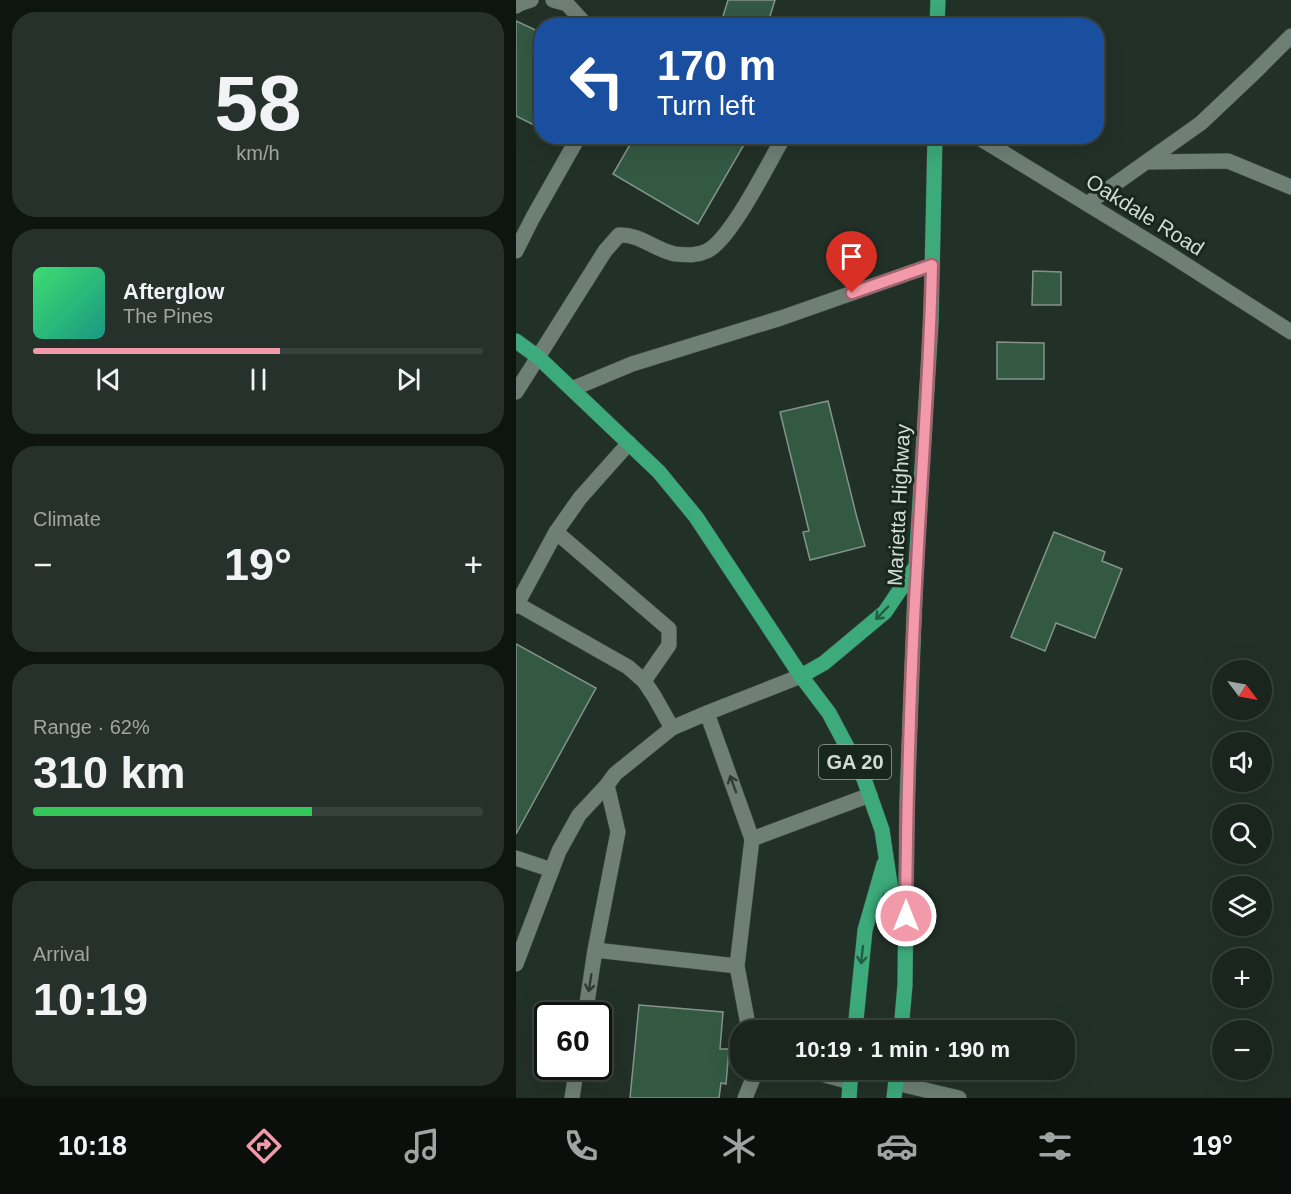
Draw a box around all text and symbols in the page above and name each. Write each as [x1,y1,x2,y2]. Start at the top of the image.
icon: left [558,42,636,120]
text: 170 m [657,42,776,89]
text: 58 [215,59,301,147]
text: Turn left [657,91,755,121]
text: km/h [236,142,280,164]
street label: Oakdale Road [1082,169,1208,260]
pin [826,231,877,293]
icon: arrive [835,240,868,273]
text: Afterglow [123,279,224,304]
text: The Pines [123,305,213,327]
icon: previous [92,363,125,396]
icon: pause [242,363,275,396]
icon: next [392,363,425,396]
street label: Marietta Highway [883,423,914,587]
text: Climate [33,508,101,530]
text: 19° [224,539,292,590]
text: − [33,546,52,583]
text: + [464,546,483,583]
one-way arrow [875,606,890,621]
north arrow [1212,660,1272,720]
map controls [1212,660,1272,1080]
text: Range · 62% [33,716,150,738]
button: sound [1212,732,1272,792]
road number: GA 20 [819,745,891,779]
text: 310 km [33,747,186,798]
one-way arrow [726,775,737,794]
button: search [1212,804,1272,864]
button: layers [1212,876,1272,936]
position arrow [874,884,938,948]
text: Arrival [33,943,90,965]
one-way arrow [856,945,867,965]
button: + [1212,948,1272,1008]
one-way arrow [584,972,595,992]
text: 10:19 [33,974,148,1025]
speed limit sign: 60 [534,1002,612,1080]
button: − [1212,1020,1272,1080]
text: 10:19 · 1 min · 190 m [795,1037,1010,1062]
icon: directions [243,1125,285,1167]
icon: music [401,1125,443,1167]
icon: phone [560,1125,602,1167]
icon: climate [718,1125,760,1167]
icon: car [876,1125,918,1167]
icon: filters [1034,1125,1076,1167]
text: 10:18 [58,1131,127,1161]
text: 19° [1192,1131,1233,1161]

